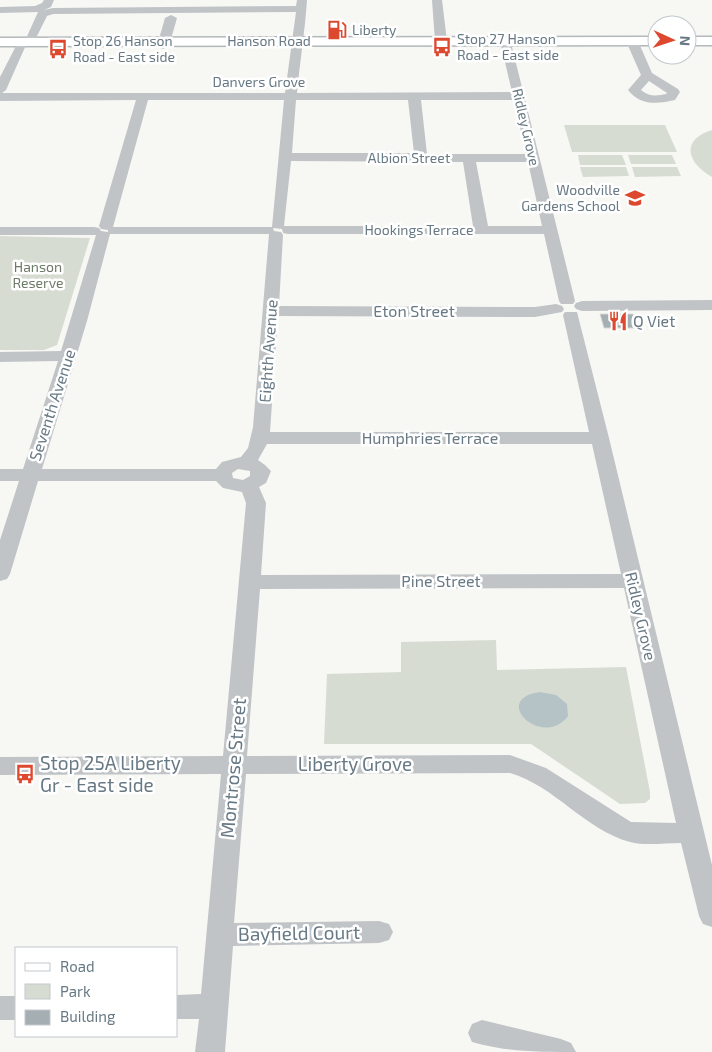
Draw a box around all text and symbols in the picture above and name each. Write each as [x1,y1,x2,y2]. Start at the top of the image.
north arrow [647,15,697,65]
fuel station icon: Liberty [326,19,348,41]
place label: Liberty [352,21,397,38]
place label: Stop 27 Hanson Road - East side [457,30,559,63]
place label: Stop 26 Hanson Road - East side [73,32,175,65]
street label: Hanson Road [227,32,311,49]
text: N [677,35,694,46]
bus stop icon: Stop 27 Hanson Road - East side [431,36,453,58]
bus stop icon: Stop 26 Hanson Road - East side [47,38,69,60]
street label: Danvers Grove [213,73,305,90]
street label: Ridley Grove [509,87,544,167]
street label: Albion Street [368,149,450,166]
place label: Woodville Gardens School [521,181,621,214]
school or university icon: Woodville Gardens School [624,187,646,209]
street label: Hookings Terrace [365,221,473,238]
park label: Hanson Reserve [12,258,64,291]
street label: Eighth Avenue [254,299,281,403]
street label: Eton Street [373,301,455,320]
restaurant icon: Q Viet [607,310,629,332]
place label: Q Viet [633,311,675,331]
street label: Seventh Avenue [25,347,78,463]
street label: Humphries Terrace [362,428,498,447]
street label: Ridley Grove [622,570,661,662]
street label: Pine Street [401,571,481,590]
street label: Montrose Street [215,697,250,839]
place label: Stop 25A Liberty Gr - East side [40,751,181,796]
street label: Liberty Grove [298,752,412,775]
bus stop icon: Stop 25A Liberty Gr - East side [14,763,36,785]
street label: Bayfield Court [238,920,360,945]
legend [15,947,178,1037]
text: Road [60,957,95,975]
text: Park [60,982,91,1000]
text: Building [60,1007,116,1025]

